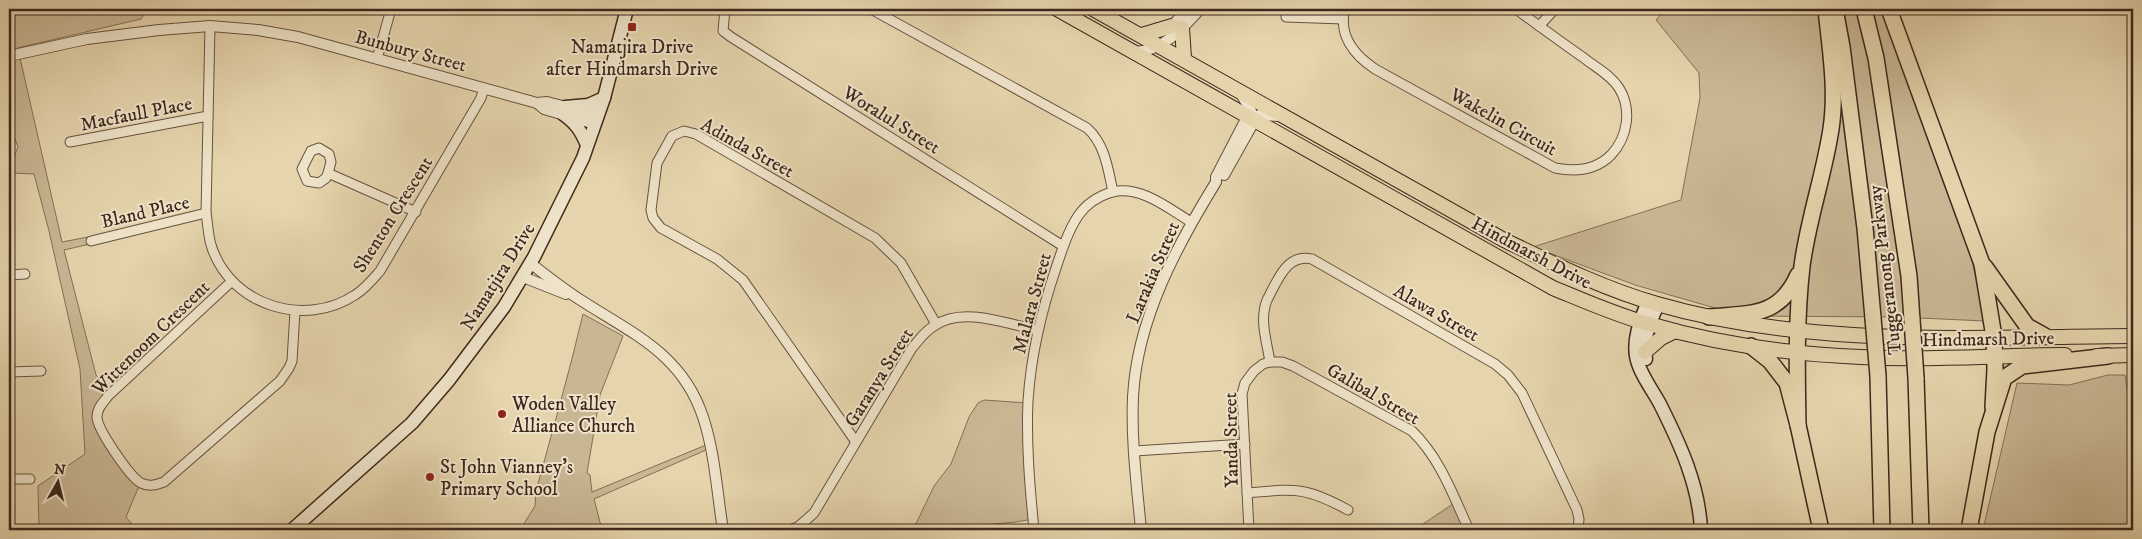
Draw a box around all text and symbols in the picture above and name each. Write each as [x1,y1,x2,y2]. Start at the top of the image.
marker: Namatjira Drive after Hindmarsh Drive [626,21,638,33]
street label: Bunbury Street [352,26,469,77]
place label: Namatjira Drive after Hindmarsh Drive [546,36,718,81]
street label: Woralul Street [837,81,944,159]
street label: Wakelin Circuit [1445,83,1561,161]
street label: Macfaull Place [79,92,194,137]
street label: Adinda Street [697,113,798,183]
street label: Shenton Crescent [348,152,438,277]
street label: Tuggeranong Parkway [1864,183,1907,356]
street label: Bland Place [99,191,192,234]
street label: Hindmarsh Drive [1467,212,1595,295]
street label: Larakia Street [1122,218,1185,327]
street label: Namatjira Drive [456,219,541,335]
street label: Malara Street [1008,250,1057,356]
street label: Wittenoom Crescent [87,276,215,401]
street label: Alawa Street [1389,280,1483,347]
street label: Garanya Street [840,324,919,432]
street label: Hindmarsh Drive [1922,327,2054,352]
street label: Galibal Street [1323,358,1424,430]
street label: Yanda Street [1219,392,1244,488]
place label: Woden Valley Alliance Church [511,393,635,438]
marker: Woden Valley Alliance Church [496,408,508,420]
north arrow [32,456,82,506]
place label: St John Vianney's Primary School [440,456,573,501]
text: N [53,460,67,480]
marker: St John Vianney's Primary School [424,471,436,483]

